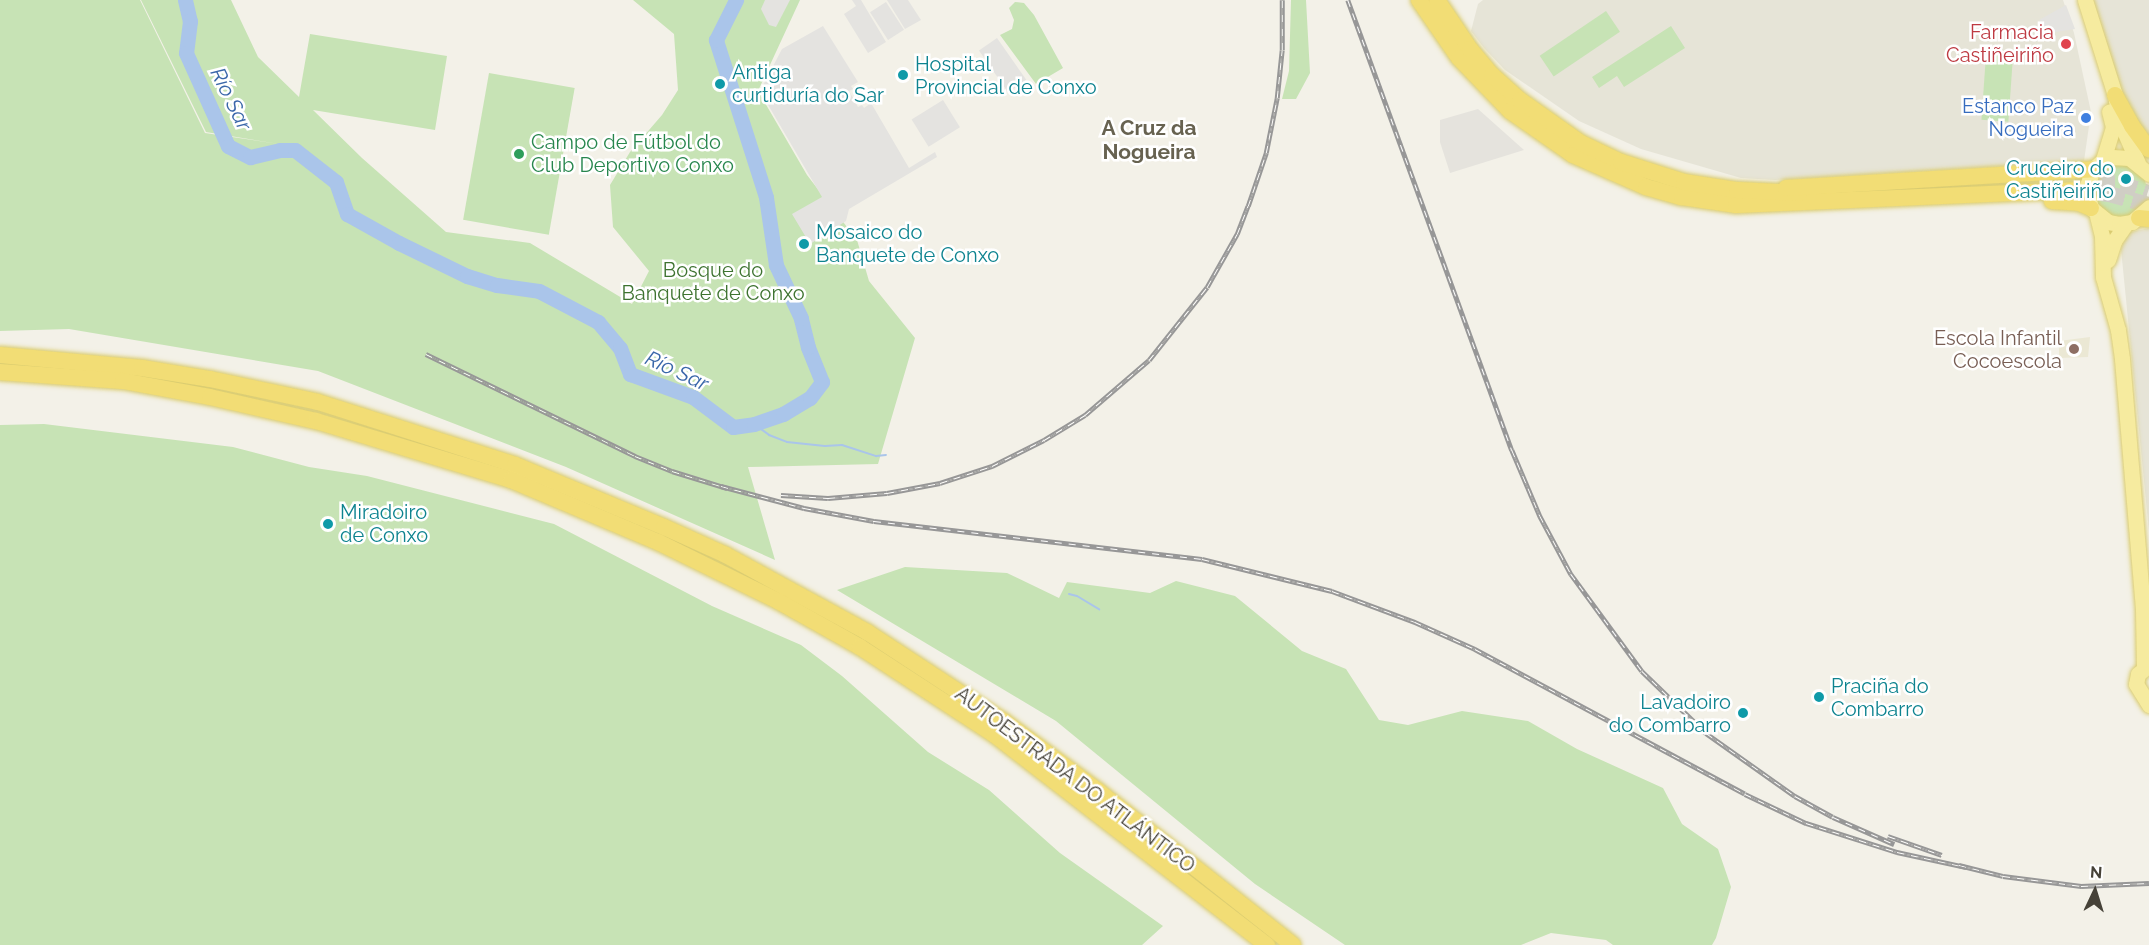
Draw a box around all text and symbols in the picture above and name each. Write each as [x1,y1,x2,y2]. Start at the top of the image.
place label: Farmacia Castiñeiriño [1946,20,2054,67]
marker: Farmacia Castiñeiriño [2059,37,2073,51]
place label: Hospital Provincial de Conxo [915,52,1097,99]
place label: Antiga curtiduría do Sar [732,60,884,107]
water label: Río Sar [205,63,257,135]
marker: Hospital Provincial de Conxo [896,68,910,82]
marker: Antiga curtiduría do Sar [713,77,727,91]
place label: Estanco Paz Nogueira [1962,94,2074,141]
marker: Estanco Paz Nogueira [2079,111,2093,125]
district label: A Cruz da Nogueira [1101,115,1197,165]
place label: Campo de Fútbol do Club Deportivo Conxo [531,130,734,177]
marker: Campo de Fútbol do Club Deportivo Conxo [512,147,526,161]
place label: Cruceiro do Castiñeiriño [2006,156,2114,203]
marker: Cruceiro do Castiñeiriño [2119,172,2133,186]
place label: Mosaico do Banquete de Conxo [816,220,999,267]
marker: Mosaico do Banquete de Conxo [797,237,811,251]
park label: Bosque do Banquete de Conxo [621,259,805,306]
place label: Escola Infantil Cocoescola [1934,326,2062,373]
marker: Escola Infantil Cocoescola [2067,342,2081,356]
water label: Río Sar [641,345,713,397]
place label: Miradoiro de Conxo [340,500,428,547]
marker: Miradoiro de Conxo [321,517,335,531]
place label: Praciña do Combarro [1831,674,1929,721]
street label: AUTOESTRADA DO ATLÁNTICO [950,682,1200,878]
place label: Lavadoiro do Combarro [1609,690,1731,737]
marker: Praciña do Combarro [1812,690,1826,704]
marker: Lavadoiro do Combarro [1736,706,1750,720]
north arrow [2065,861,2125,921]
text: N [2090,863,2103,882]

